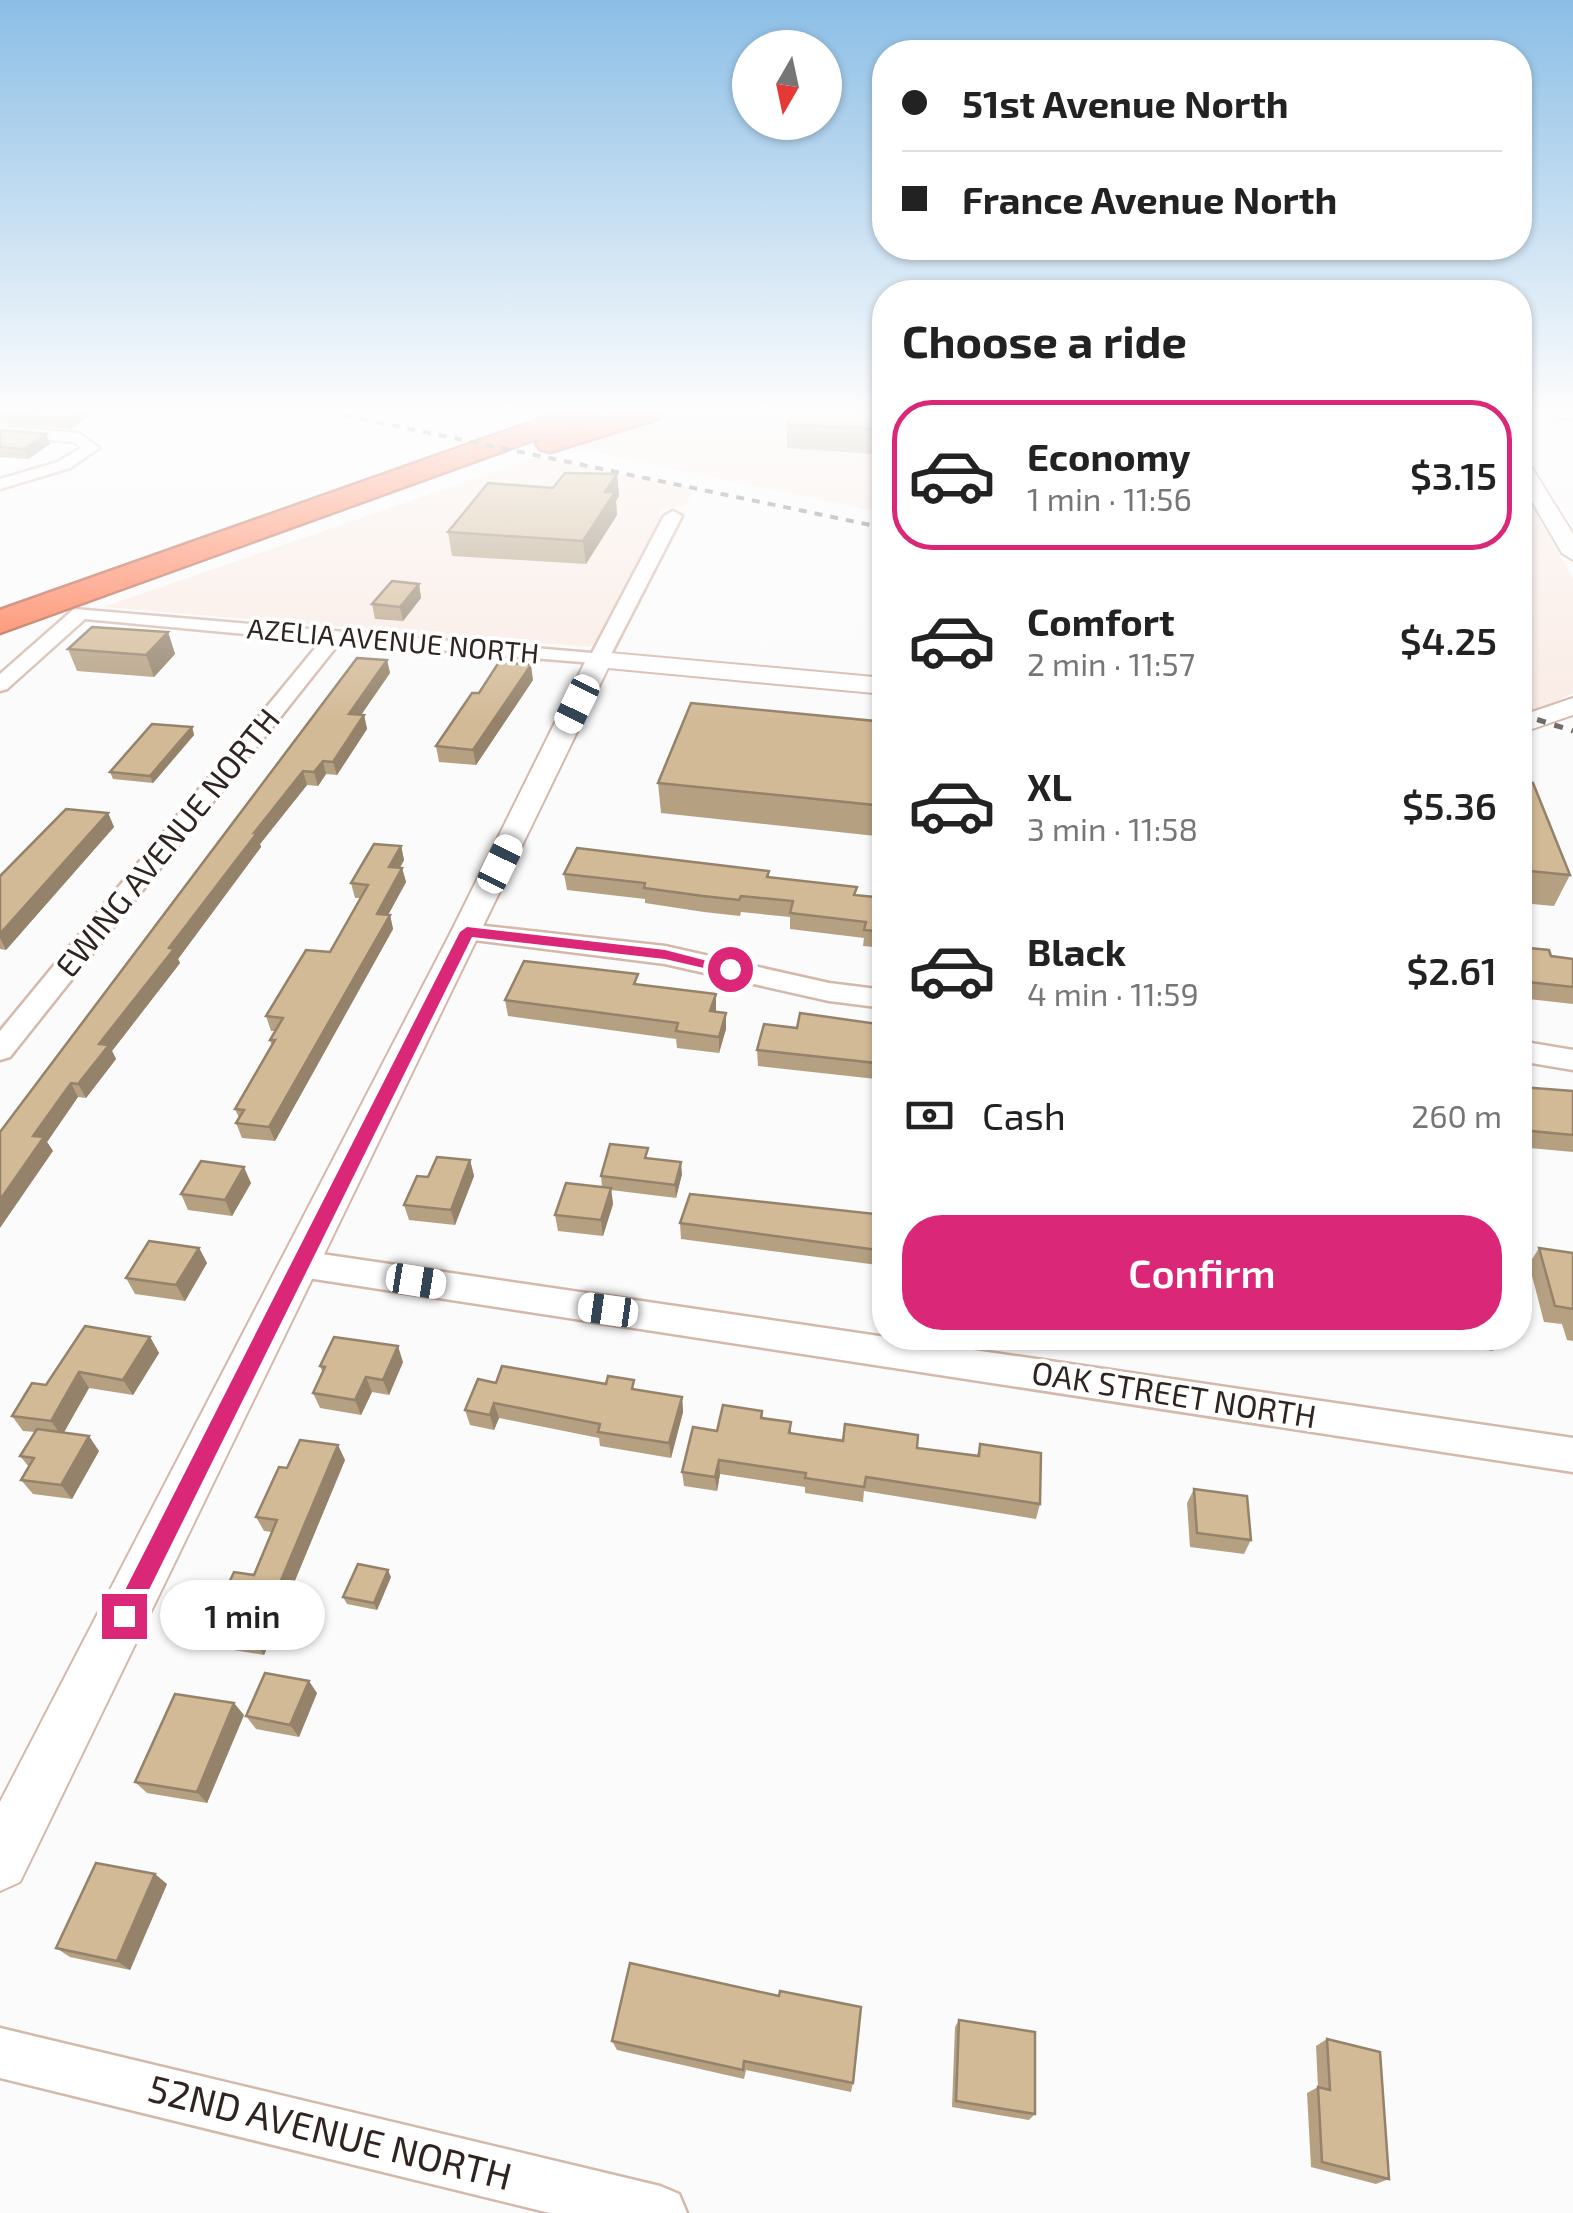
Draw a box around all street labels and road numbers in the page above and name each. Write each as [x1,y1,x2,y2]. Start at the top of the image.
street label: AZELIA AVENUE NORTH [246,610,540,670]
street label: EWING AVENUE NORTH [47,700,286,984]
street label: OAK STREET NORTH [1029,1352,1319,1434]
street label: 52ND AVENUE NORTH [144,2064,517,2198]

